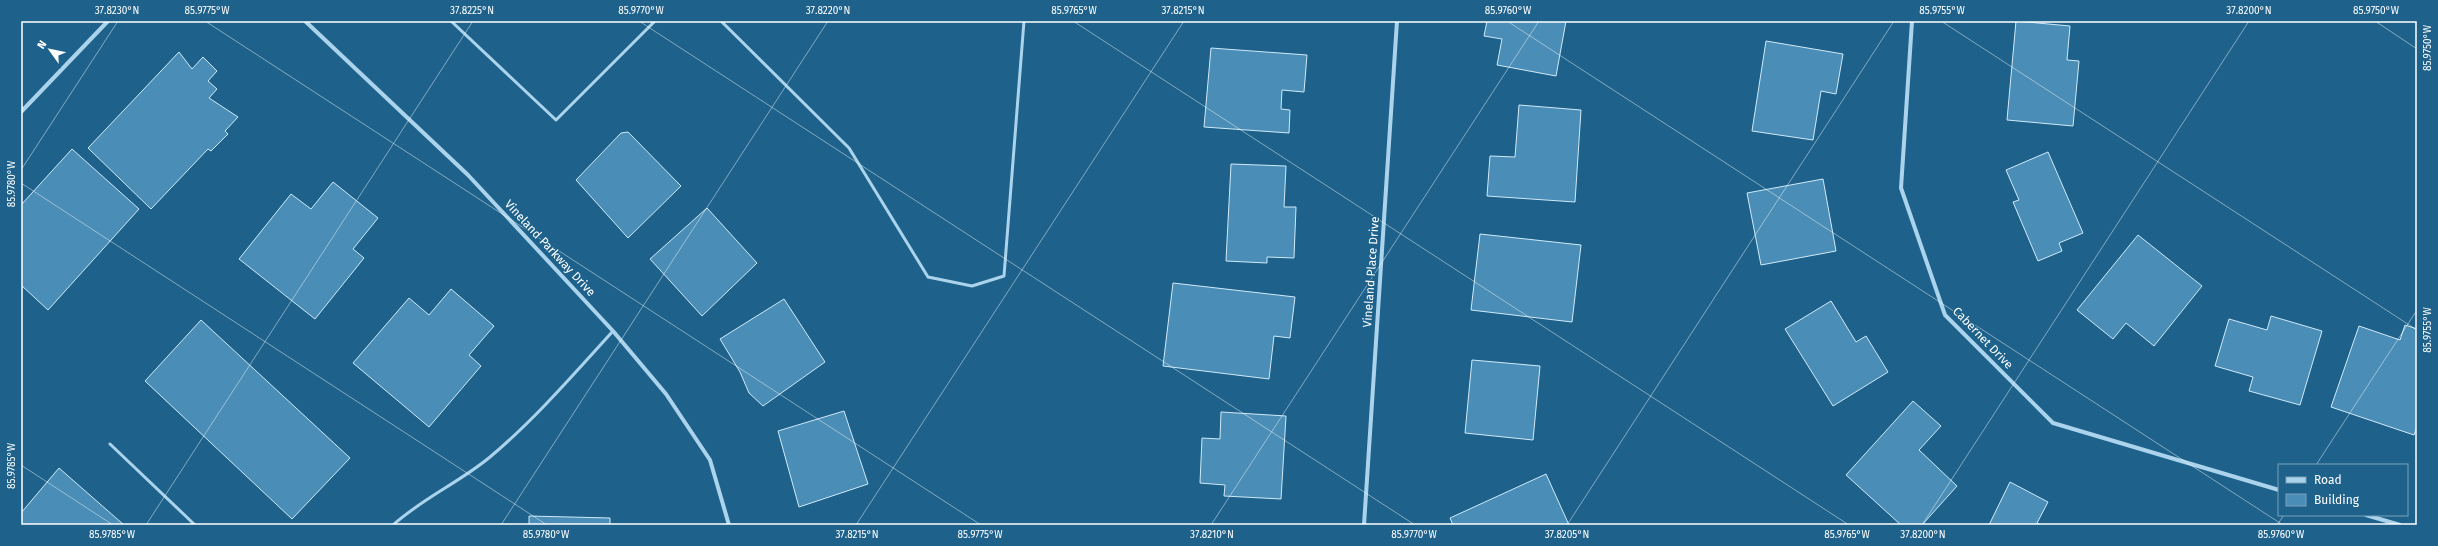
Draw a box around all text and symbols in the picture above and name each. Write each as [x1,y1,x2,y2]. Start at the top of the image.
text: 37.8230°N [95,5,139,17]
text: 85.9775°W [185,5,230,17]
text: 37.8225°N [450,5,494,17]
text: 85.9770°W [618,5,665,17]
text: 37.8220°N [806,5,850,17]
text: 85.9765°W [1051,5,1098,17]
text: 37.8215°N [1161,5,1205,17]
text: 85.9760°W [1485,5,1532,17]
text: 85.9755°W [1919,5,1965,17]
text: 37.8200°N [2226,5,2272,17]
text: 85.9750°W [2353,5,2400,17]
text: 85.9750°W [2422,24,2434,71]
north arrow [30,30,70,70]
text: N [35,38,49,51]
text: 85.9780°W [6,160,18,207]
street label: Vineland Parkway Drive [502,197,598,299]
street label: Vineland Place Drive [1360,216,1382,328]
street label: Cabernet Drive [1950,304,2016,372]
text: 85.9755°W [2422,307,2434,353]
text: 85.9785°W [6,442,18,489]
legend [2278,464,2408,516]
text: Road [2314,473,2342,487]
text: Building [2314,493,2360,507]
text: 85.9785°W [89,529,136,541]
text: 85.9780°W [523,529,570,541]
text: 37.8215°N [835,529,879,541]
text: 85.9775°W [958,529,1003,541]
text: 37.8210°N [1190,529,1234,541]
text: 85.9770°W [1391,529,1438,541]
text: 37.8205°N [1545,529,1589,541]
text: 85.9765°W [1824,529,1871,541]
text: 37.8200°N [1900,529,1946,541]
text: 85.9760°W [2258,529,2305,541]

